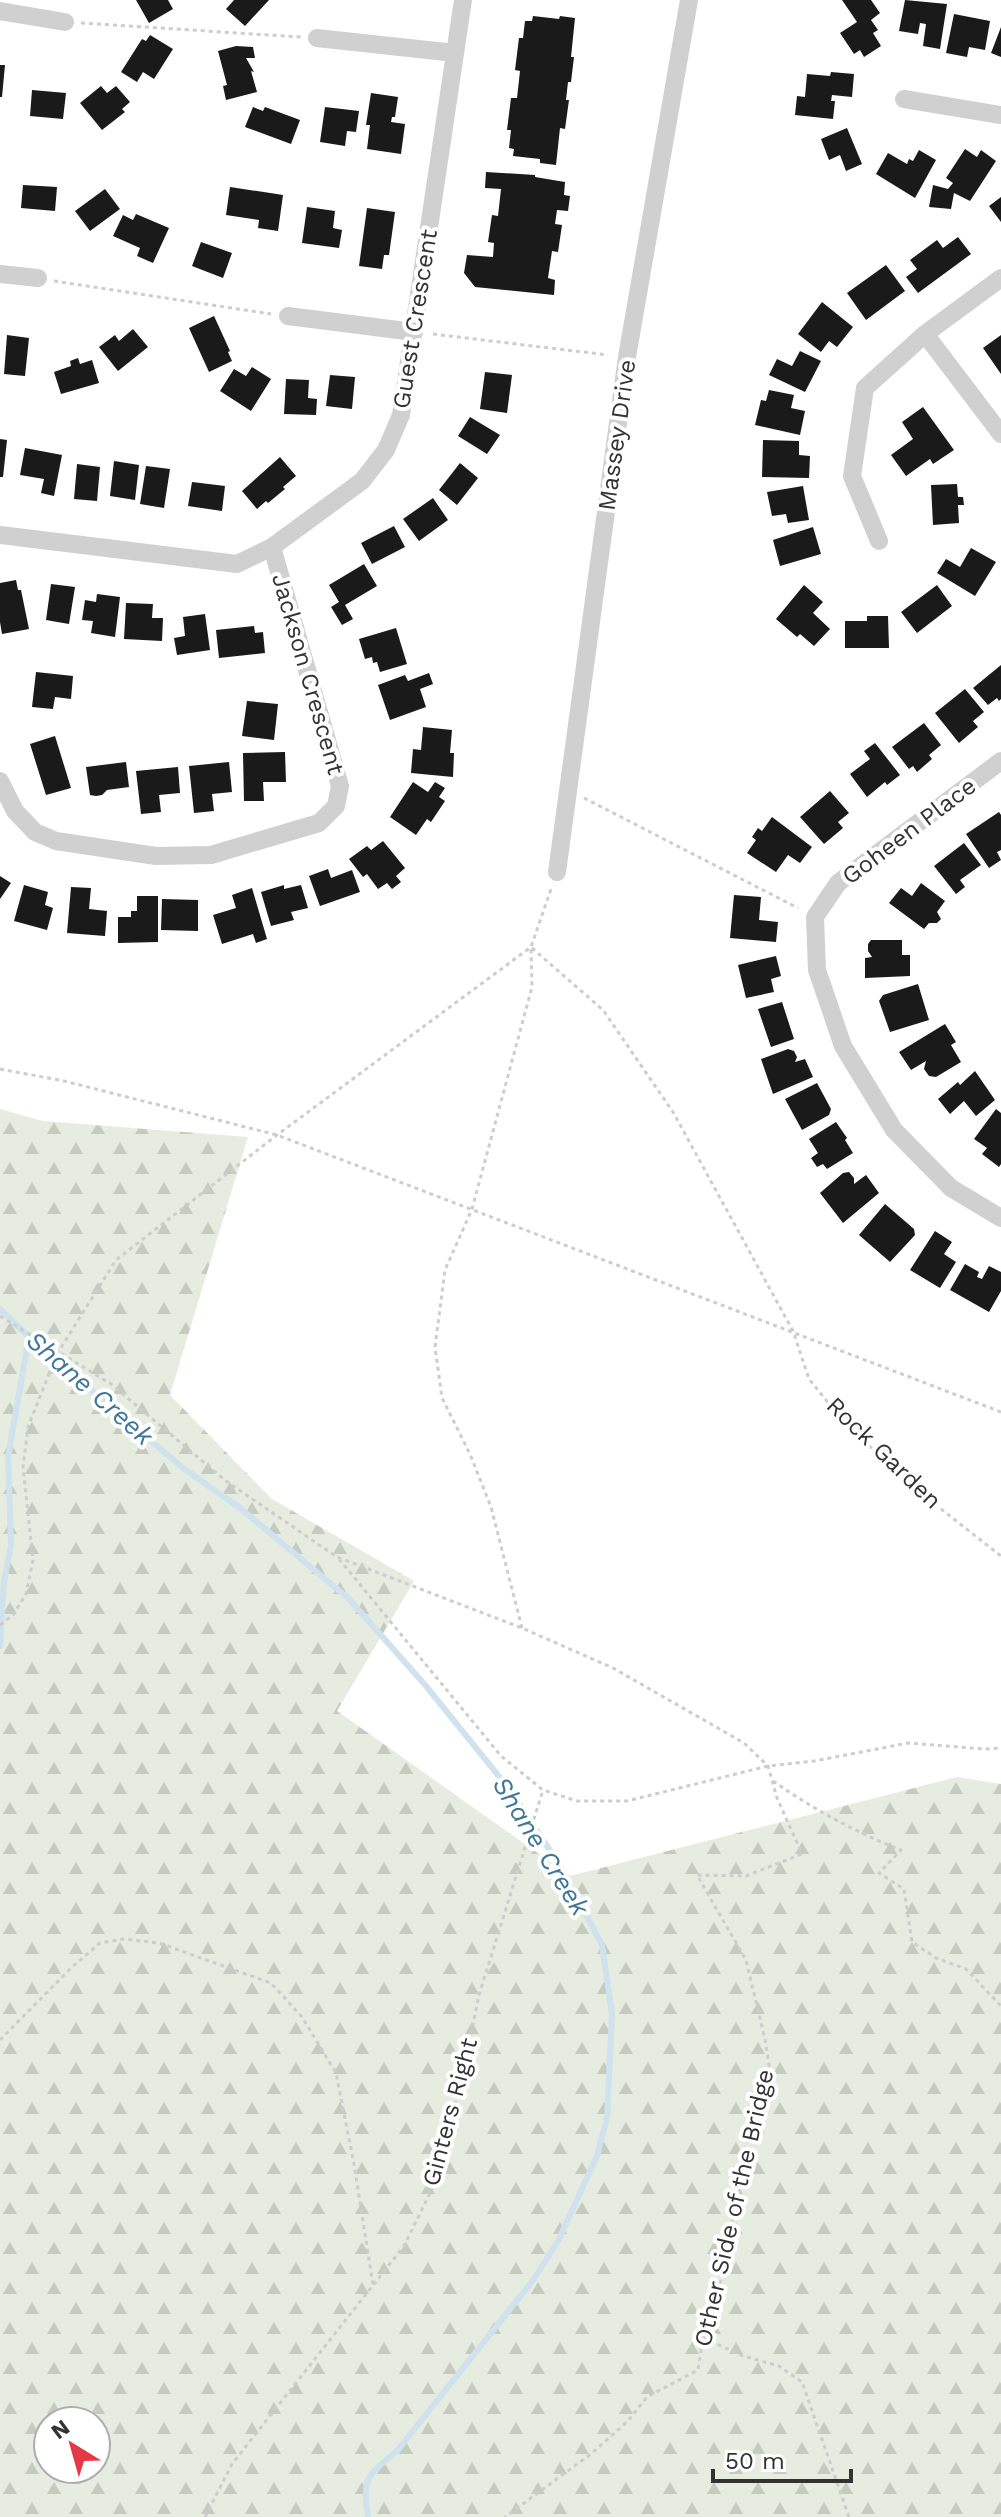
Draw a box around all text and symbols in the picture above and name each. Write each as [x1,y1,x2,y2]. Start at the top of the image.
street label: Guest Crescent [387,227,443,411]
street label: Massey Drive [593,358,641,512]
street label: Jackson Crescent [266,570,350,778]
street label: Goheen Place [837,772,981,890]
water label: Shane Creek [20,1325,160,1452]
street label: Rock Garden [821,1391,947,1515]
water label: Shane Creek [486,1771,596,1922]
street label: Ginters Right [417,2035,483,2189]
street label: Other Side of the Bridge [688,2067,780,2349]
north arrow [32,2405,112,2485]
text: N [46,2415,74,2444]
scale bar [713,2433,851,2483]
text: 50 m [725,2447,785,2475]

